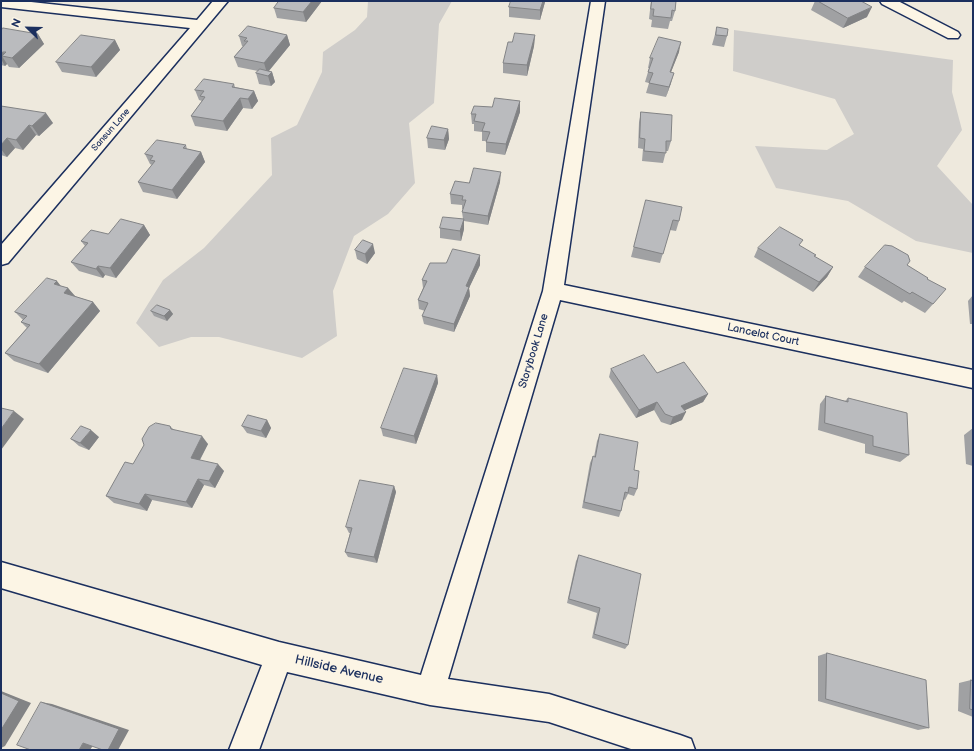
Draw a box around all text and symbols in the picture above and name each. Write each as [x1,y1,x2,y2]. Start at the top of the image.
north arrow [8,8,48,48]
text: N [9,17,24,29]
street label: Sansun Lane [90,106,132,154]
street label: Storybook Lane [516,312,552,390]
street label: Lancelot Court [726,321,800,349]
street label: Hillside Avenue [293,652,385,688]

